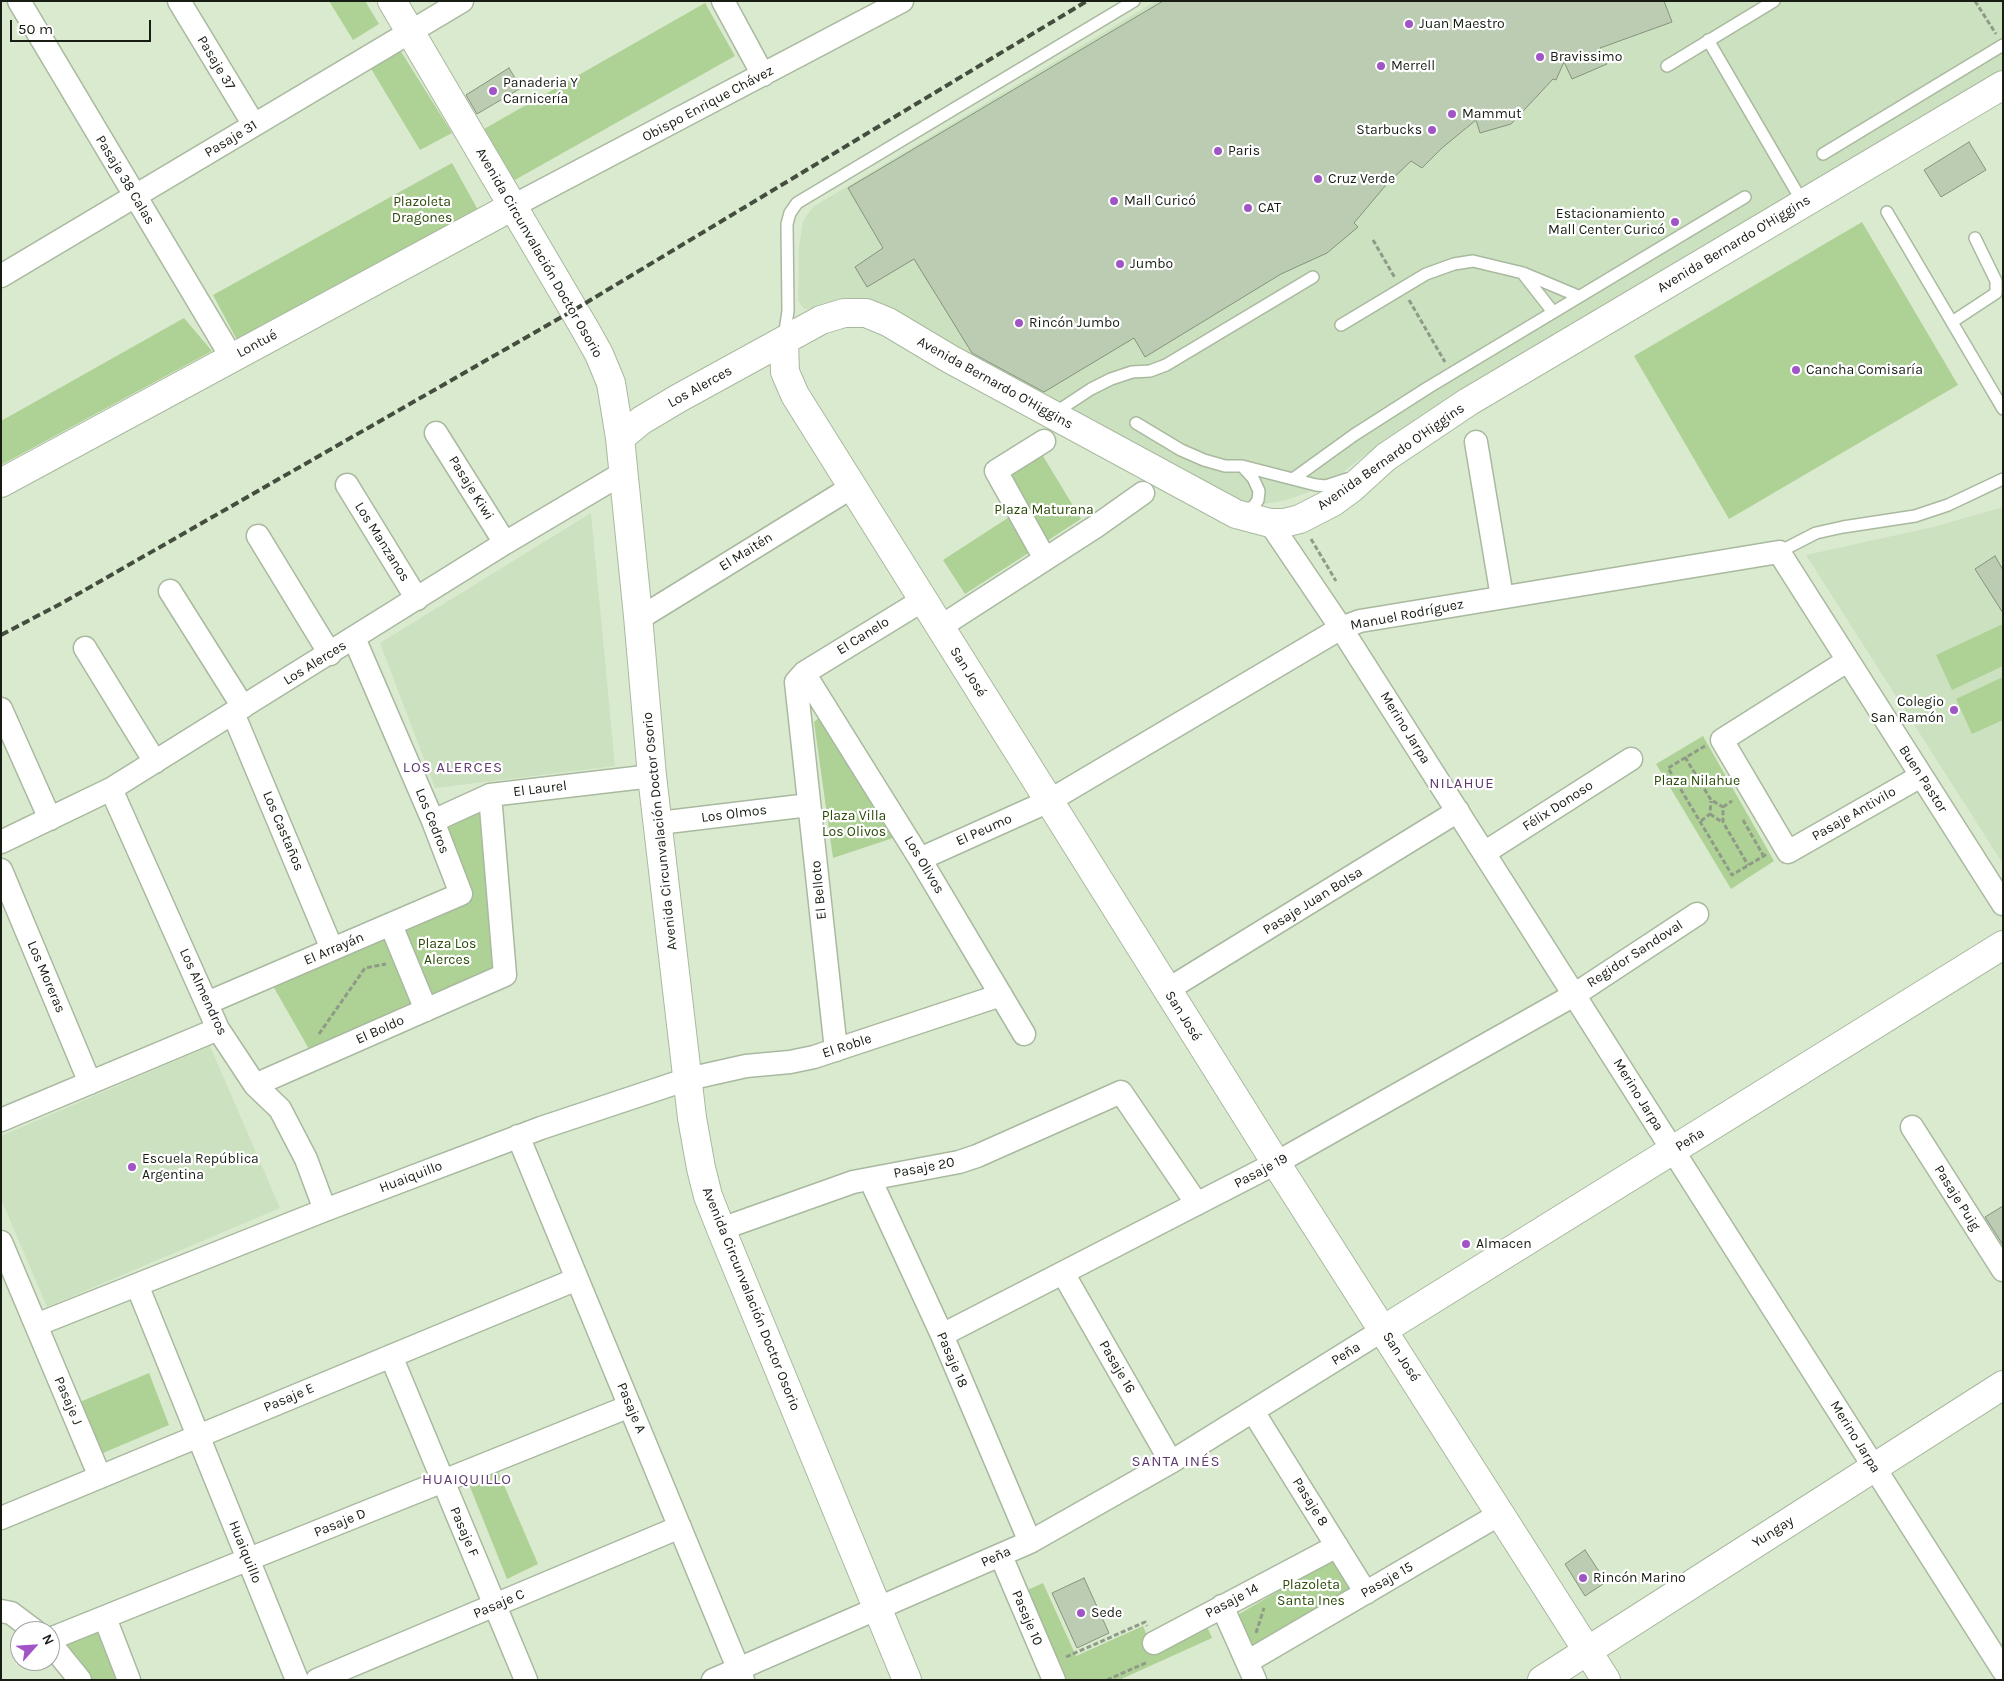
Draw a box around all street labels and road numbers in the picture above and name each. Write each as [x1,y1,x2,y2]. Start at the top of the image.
street label: Pasaje 37 [193,33,239,93]
street label: Obispo Enrique Chávez [639,62,777,146]
street label: Pasaje 31 [202,117,260,161]
street label: Pasaje 38 Calas [92,132,158,228]
street label: Avenida Circunvalación Doctor Osorio [472,145,606,361]
street label: Avenida Bernardo O'Higgins [1654,192,1814,296]
street label: Lontué [234,326,280,362]
street label: Avenida Bernardo O'Higgins [914,333,1076,433]
street label: Los Alerces [665,362,735,412]
street label: Avenida Bernardo O'Higgins [1314,400,1468,514]
street label: Pasaje Kiwi [445,453,497,523]
street label: Los Manzanos [351,499,413,585]
street label: El Maitén [716,529,776,575]
street label: Manuel Rodríguez [1349,596,1465,634]
street label: El Canelo [834,613,892,659]
street label: Los Alerces [281,637,349,689]
street label: San José [946,644,990,700]
street label: Merino Jarpa [1376,689,1434,767]
street label: Avenida Circunvalación Doctor Osorio [639,711,681,951]
street label: Buen Pastor [1895,742,1951,816]
street label: El Laurel [512,777,568,801]
street label: Félix Donoso [1520,777,1596,835]
street label: Pasaje Antivilo [1809,783,1899,845]
street label: Los Cedros [411,786,453,856]
street label: Los Castaños [259,789,307,873]
street label: Los Olmos [700,802,768,826]
street label: El Peumo [954,810,1014,850]
street label: Los Olivos [900,833,948,897]
street label: El Belloto [808,860,830,920]
street label: Pasaje Juan Bolsa [1260,864,1366,938]
street label: Regidor Sandoval [1584,917,1686,991]
street label: El Arrayán [301,929,367,969]
street label: Los Moreras [23,938,69,1016]
street label: Los Almendros [176,946,230,1038]
street label: San José [1161,988,1205,1044]
street label: El Boldo [353,1012,407,1048]
street label: El Roble [820,1030,874,1062]
street label: Merino Jarpa [1609,1056,1667,1134]
street label: Peña [1672,1125,1708,1155]
street label: Pasaje 19 [1231,1150,1291,1192]
street label: Pasaje 20 [892,1154,956,1182]
street label: Huaiquillo [377,1157,445,1197]
street label: Pasaje Puig [1930,1162,1984,1234]
street label: Avenida Circunvalación Doctor Osorio [698,1185,804,1413]
street label: San José [1379,1329,1423,1385]
street label: Pasaje 18 [933,1330,971,1390]
street label: Pasaje 16 [1095,1338,1139,1396]
street label: Peña [1328,1339,1364,1369]
street label: Pasaje J [50,1374,86,1428]
street label: Pasaje E [261,1380,317,1416]
street label: Pasaje A [613,1380,649,1436]
street label: Merino Jarpa [1826,1398,1884,1476]
street label: Pasaje 8 [1289,1475,1331,1529]
street label: Pasaje F [446,1504,482,1560]
street label: Pasaje D [312,1505,368,1541]
street label: Yungay [1749,1512,1797,1552]
street label: Huaiquillo [225,1518,265,1586]
street label: Peña [978,1543,1014,1571]
street label: Pasaje 15 [1358,1558,1416,1602]
street label: Pasaje 14 [1203,1580,1261,1622]
street label: Pasaje C [471,1586,527,1622]
street label: Pasaje 10 [1008,1588,1046,1648]

